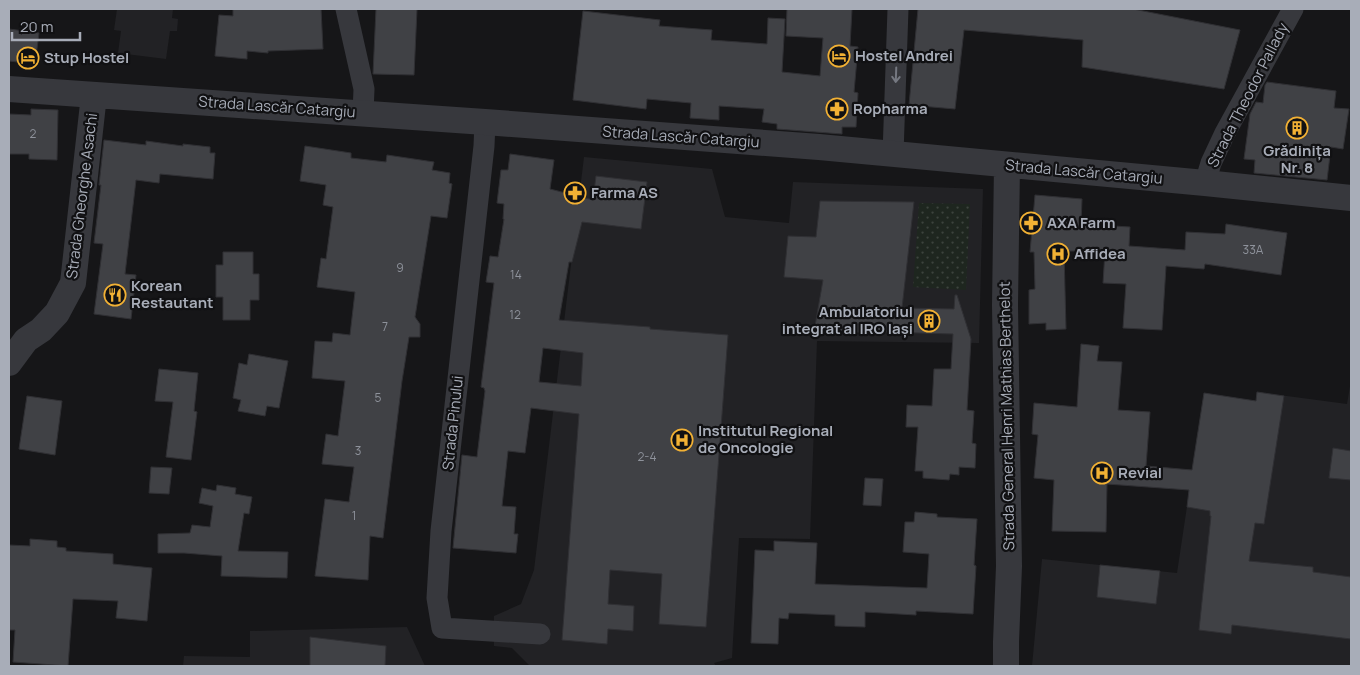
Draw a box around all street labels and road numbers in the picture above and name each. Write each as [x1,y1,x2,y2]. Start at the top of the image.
street label: Strada Theodor Pallady [1202,19,1293,171]
street label: Strada Lascăr Catargiu [198,91,356,122]
street label: Strada Gheorghe Asachi [61,112,102,280]
street label: Strada Lascăr Catargiu [602,121,760,152]
street label: Strada Lascăr Catargiu [1005,154,1163,189]
street label: Strada General Henri Mathias Berthelot [994,281,1019,551]
street label: Strada Pinului [437,375,468,471]

